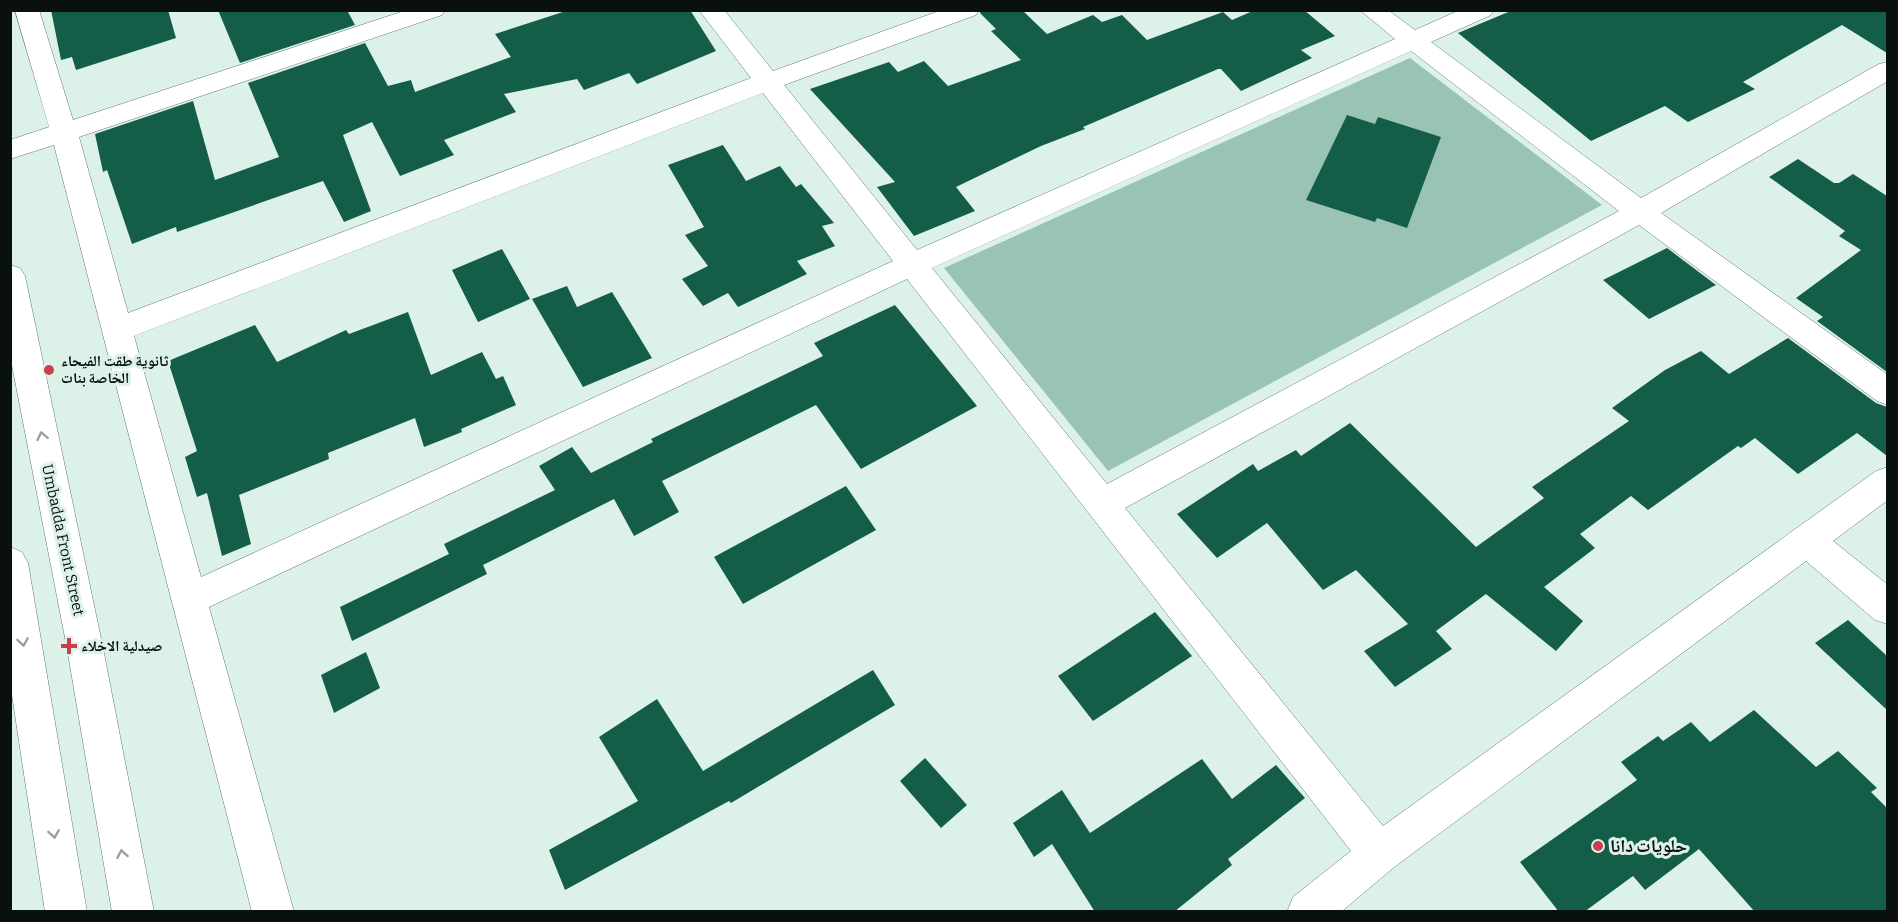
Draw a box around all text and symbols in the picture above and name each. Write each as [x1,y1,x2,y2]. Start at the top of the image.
place label: ثانوية طقت الفيحاء الخاصة بنات [61,352,169,387]
marker: ثانوية طقت الفيحاء الخاصة بنات [42,363,56,377]
one-way arrow [36,431,49,441]
street label: Umbadda Front Street [38,463,88,618]
one-way arrow [17,637,29,646]
place label: صيدلية الاخلاء [81,637,162,655]
marker: صيدلية الاخلاء [62,639,76,653]
one-way arrow [47,830,59,839]
place label: حلويات دانا [1610,835,1687,857]
marker: حلويات دانا [1591,839,1605,853]
one-way arrow [116,849,129,859]

